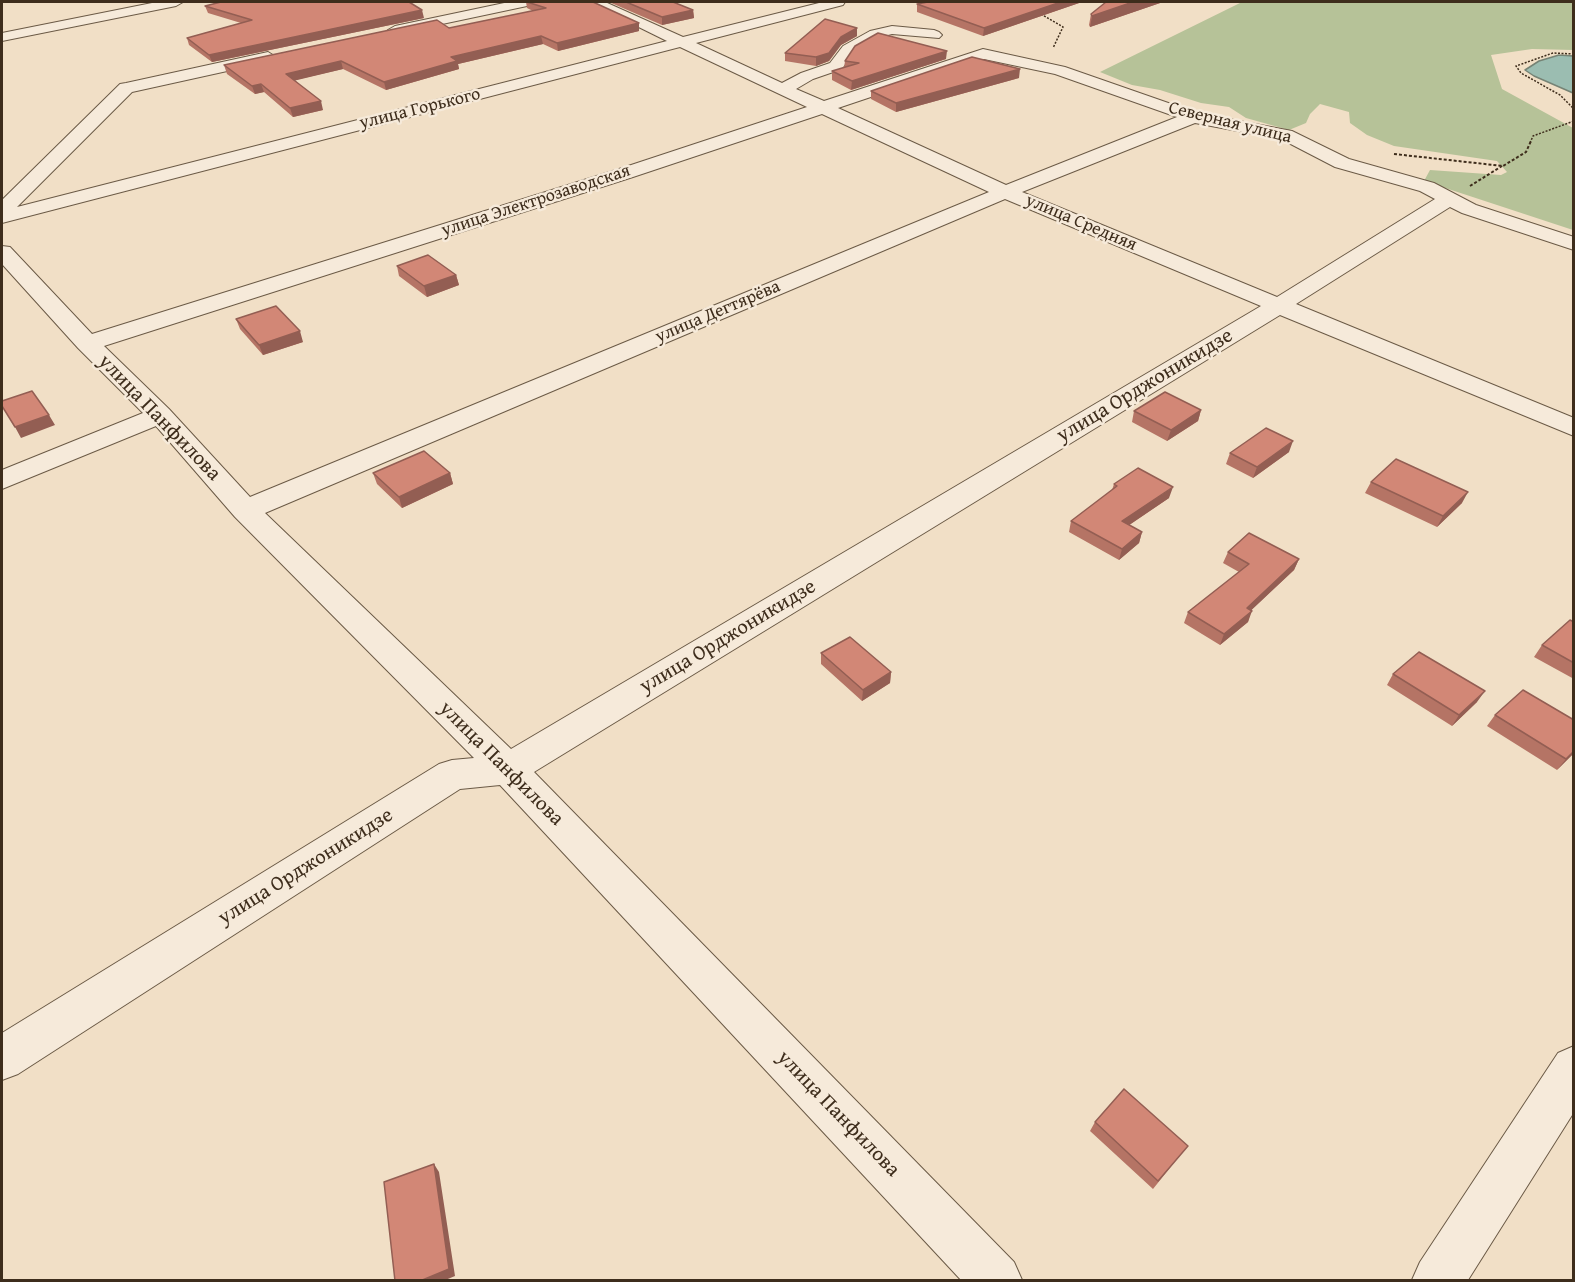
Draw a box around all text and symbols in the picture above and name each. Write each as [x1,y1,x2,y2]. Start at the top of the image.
street label: улица Горького [357,84,483,134]
street label: Северная улица [1166,97,1294,149]
street label: улица Электрозаводская [439,160,633,242]
street label: улица Средняя [1022,190,1140,256]
street label: улица Дегтярёва [652,276,784,348]
street label: улица Орджоникидзе [1052,323,1238,449]
street label: улица Панфилова [92,350,226,486]
street label: улица Орджоникидзе [635,574,821,700]
street label: улица Панфилова [433,696,569,832]
street label: улица Орджоникидзе [214,803,398,931]
street label: улица Панфилова [771,1046,905,1182]

